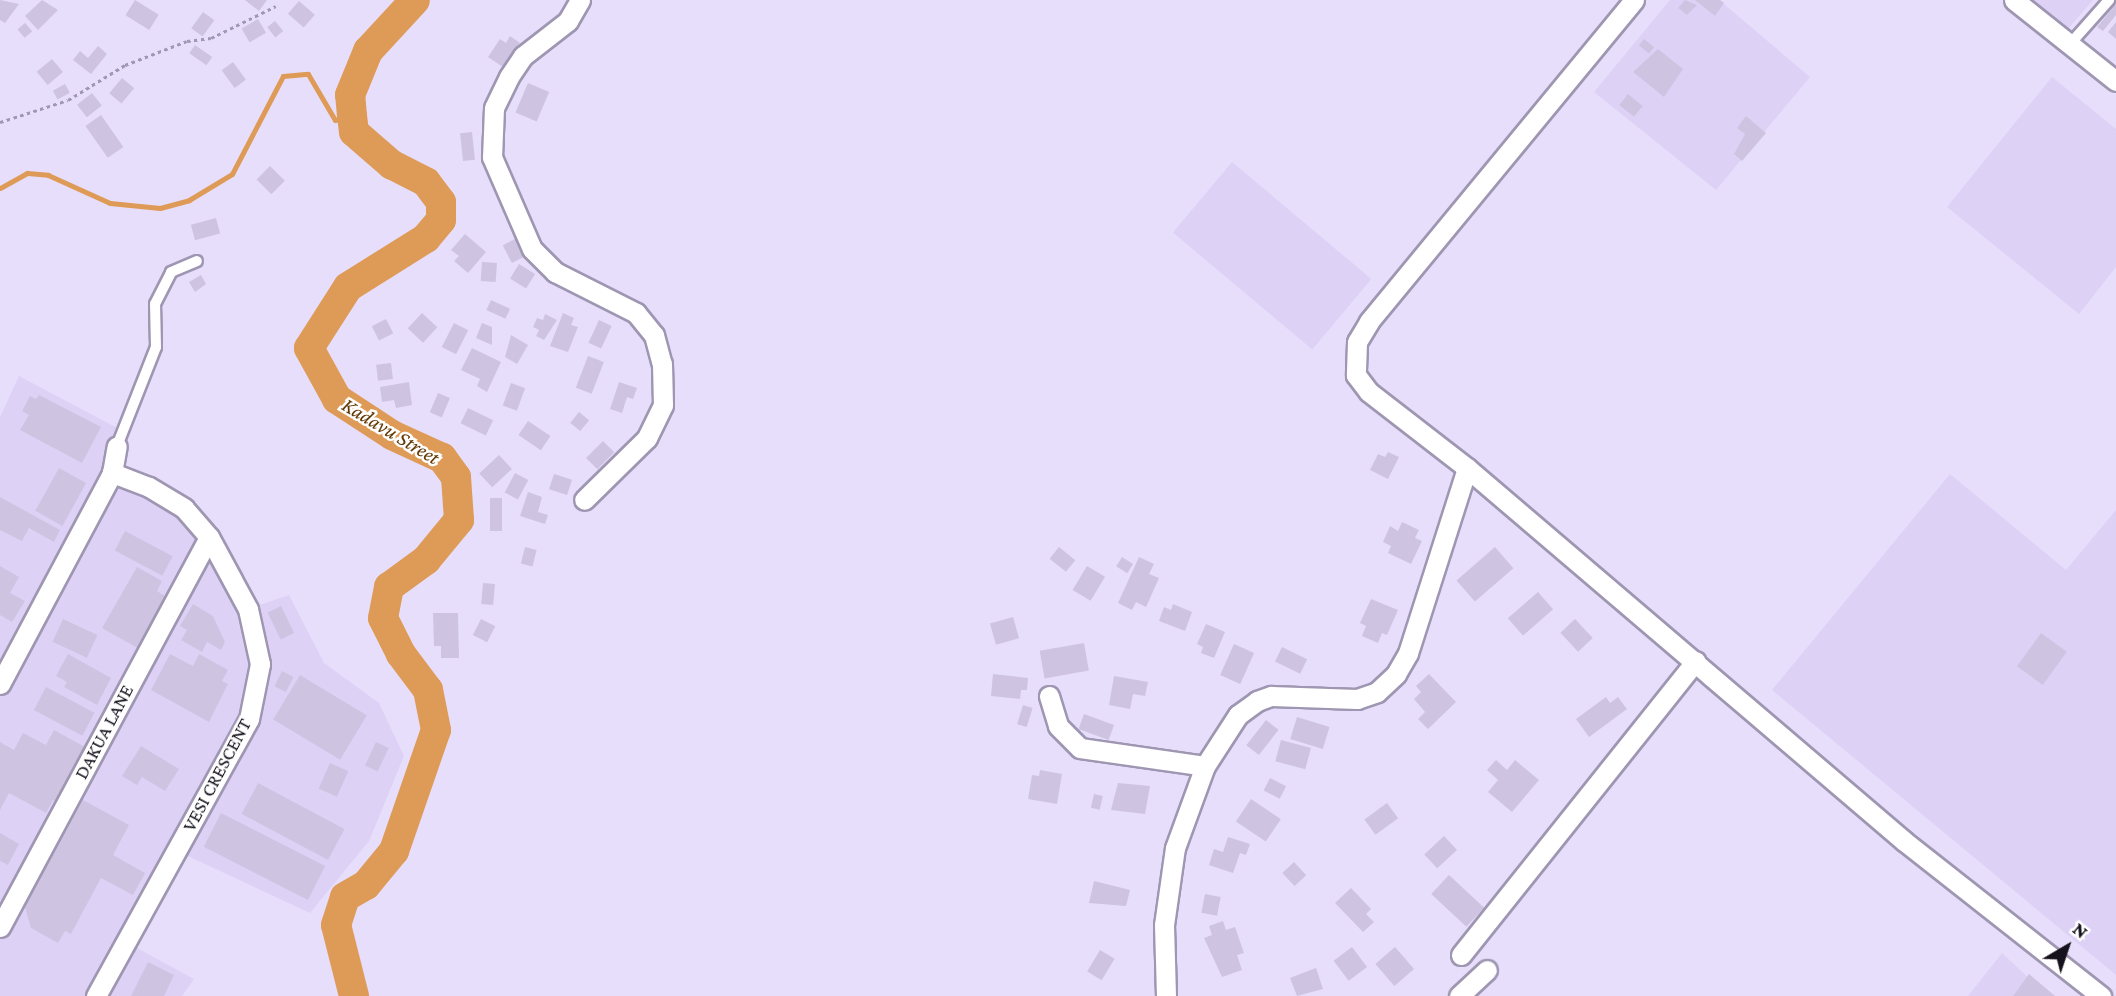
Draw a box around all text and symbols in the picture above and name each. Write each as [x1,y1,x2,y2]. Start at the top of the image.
water label: Kadavu Street [338,392,444,470]
street label: DAKUA LANE [70,681,138,783]
street label: VESI CRESCENT [178,715,256,835]
north arrow [2032,912,2102,982]
text: N [2069,918,2092,943]

